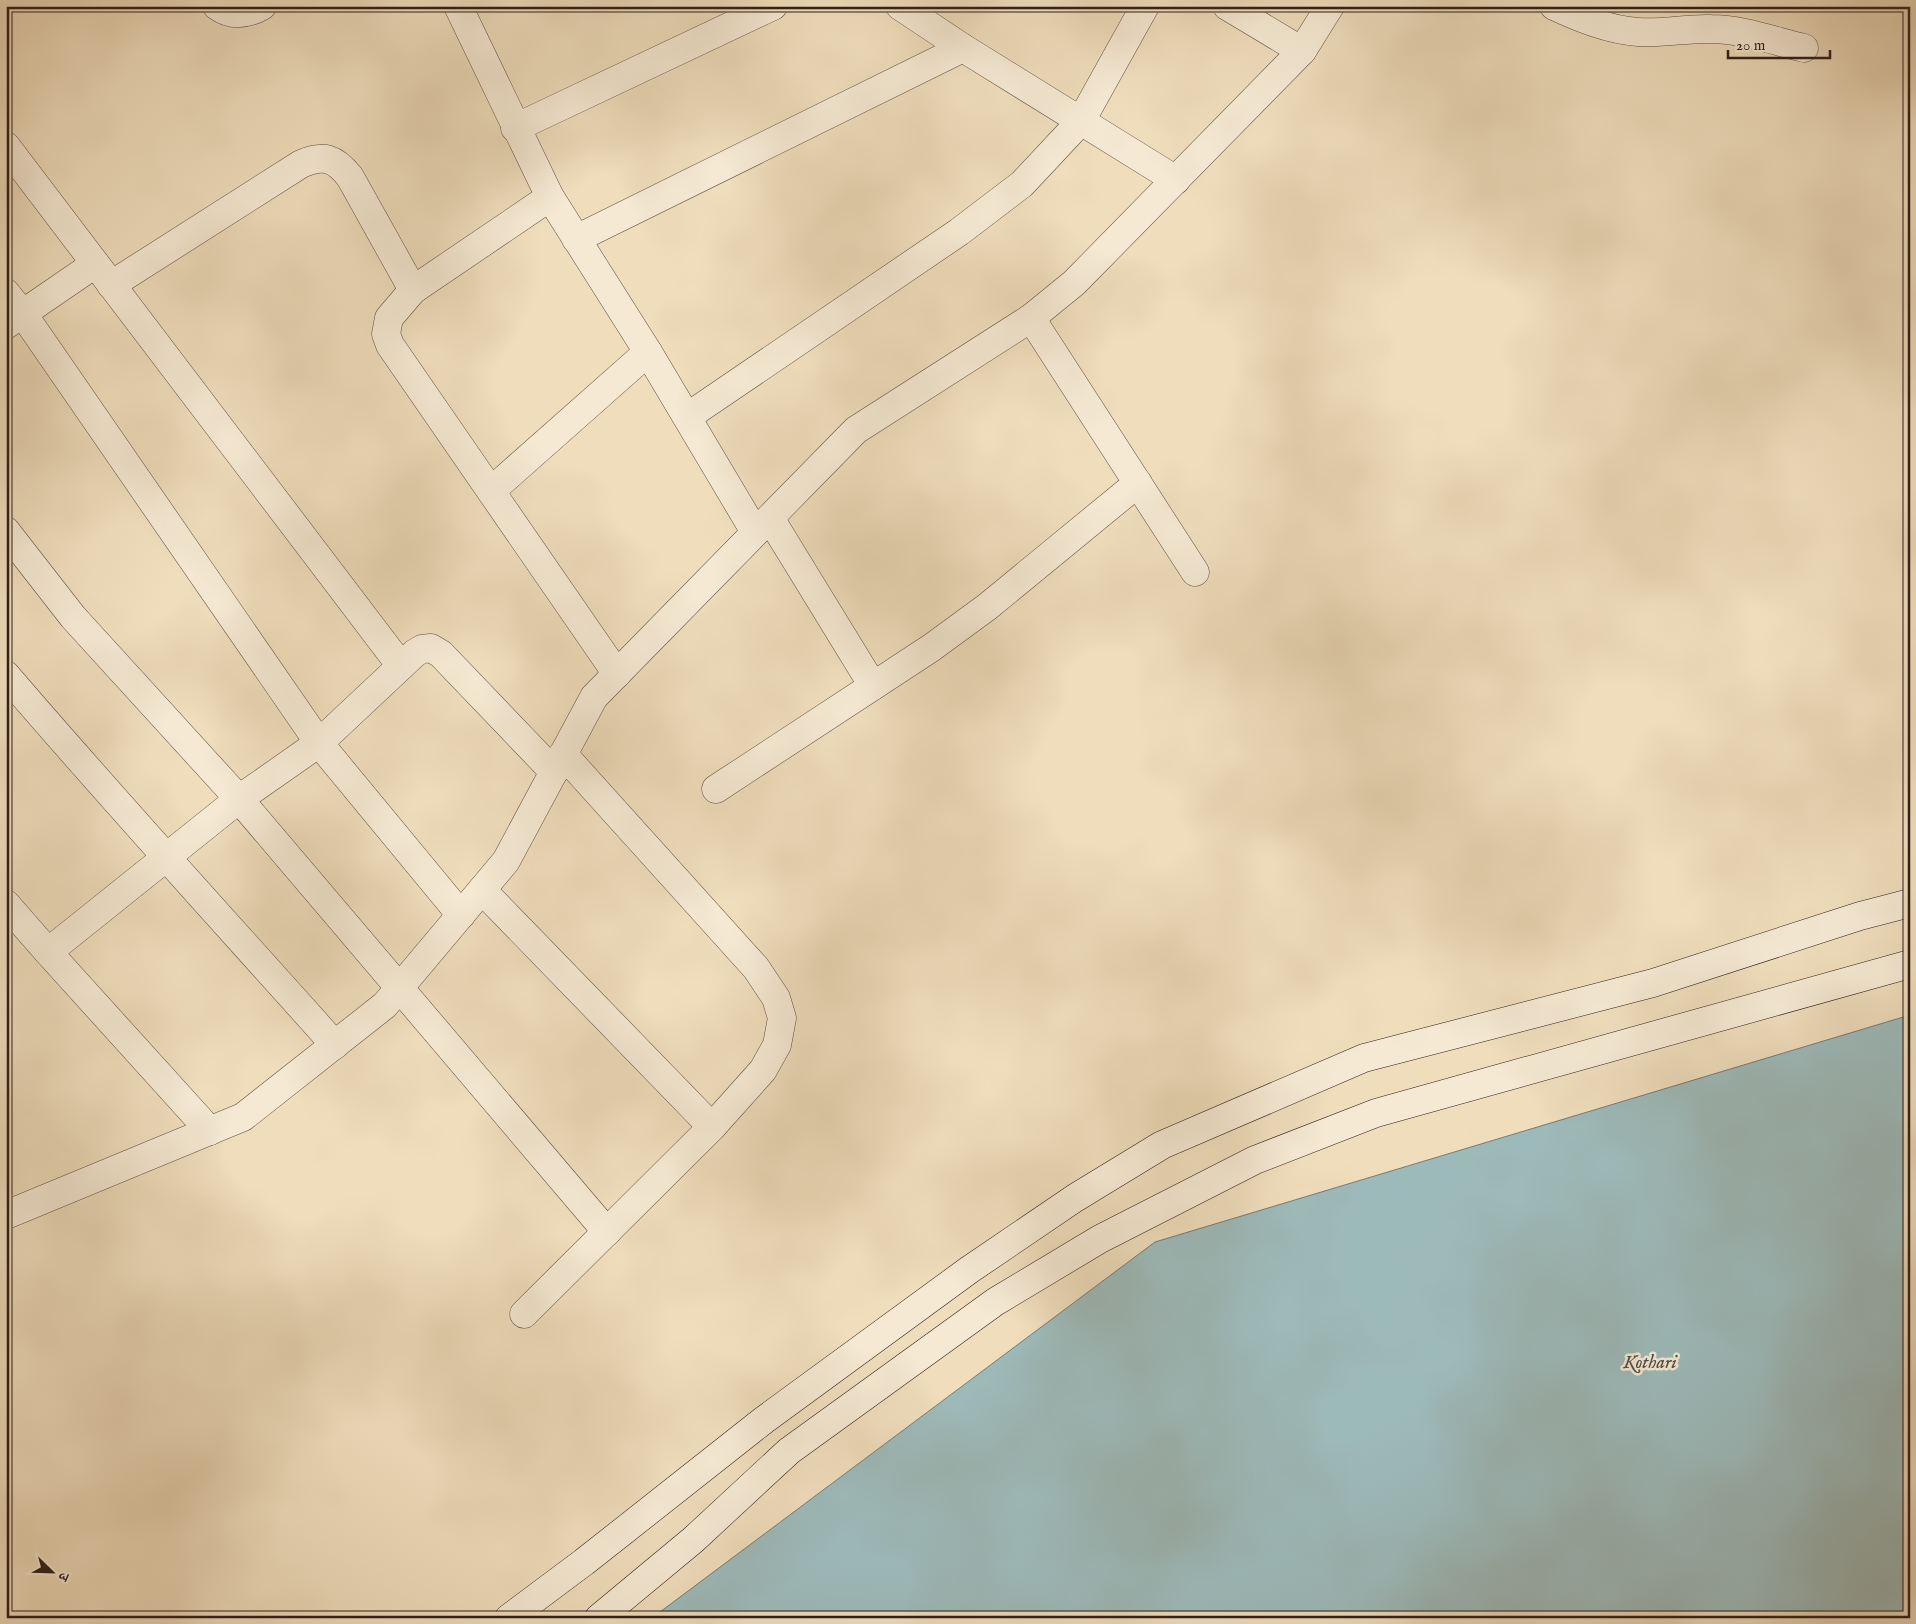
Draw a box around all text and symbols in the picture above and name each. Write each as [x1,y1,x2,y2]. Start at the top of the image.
scale bar [1728,28,1831,60]
text: 20 m [1736,36,1766,55]
water label: Kothari [1622,1351,1678,1375]
north arrow [28,1546,78,1596]
text: उ [53,1569,73,1584]

